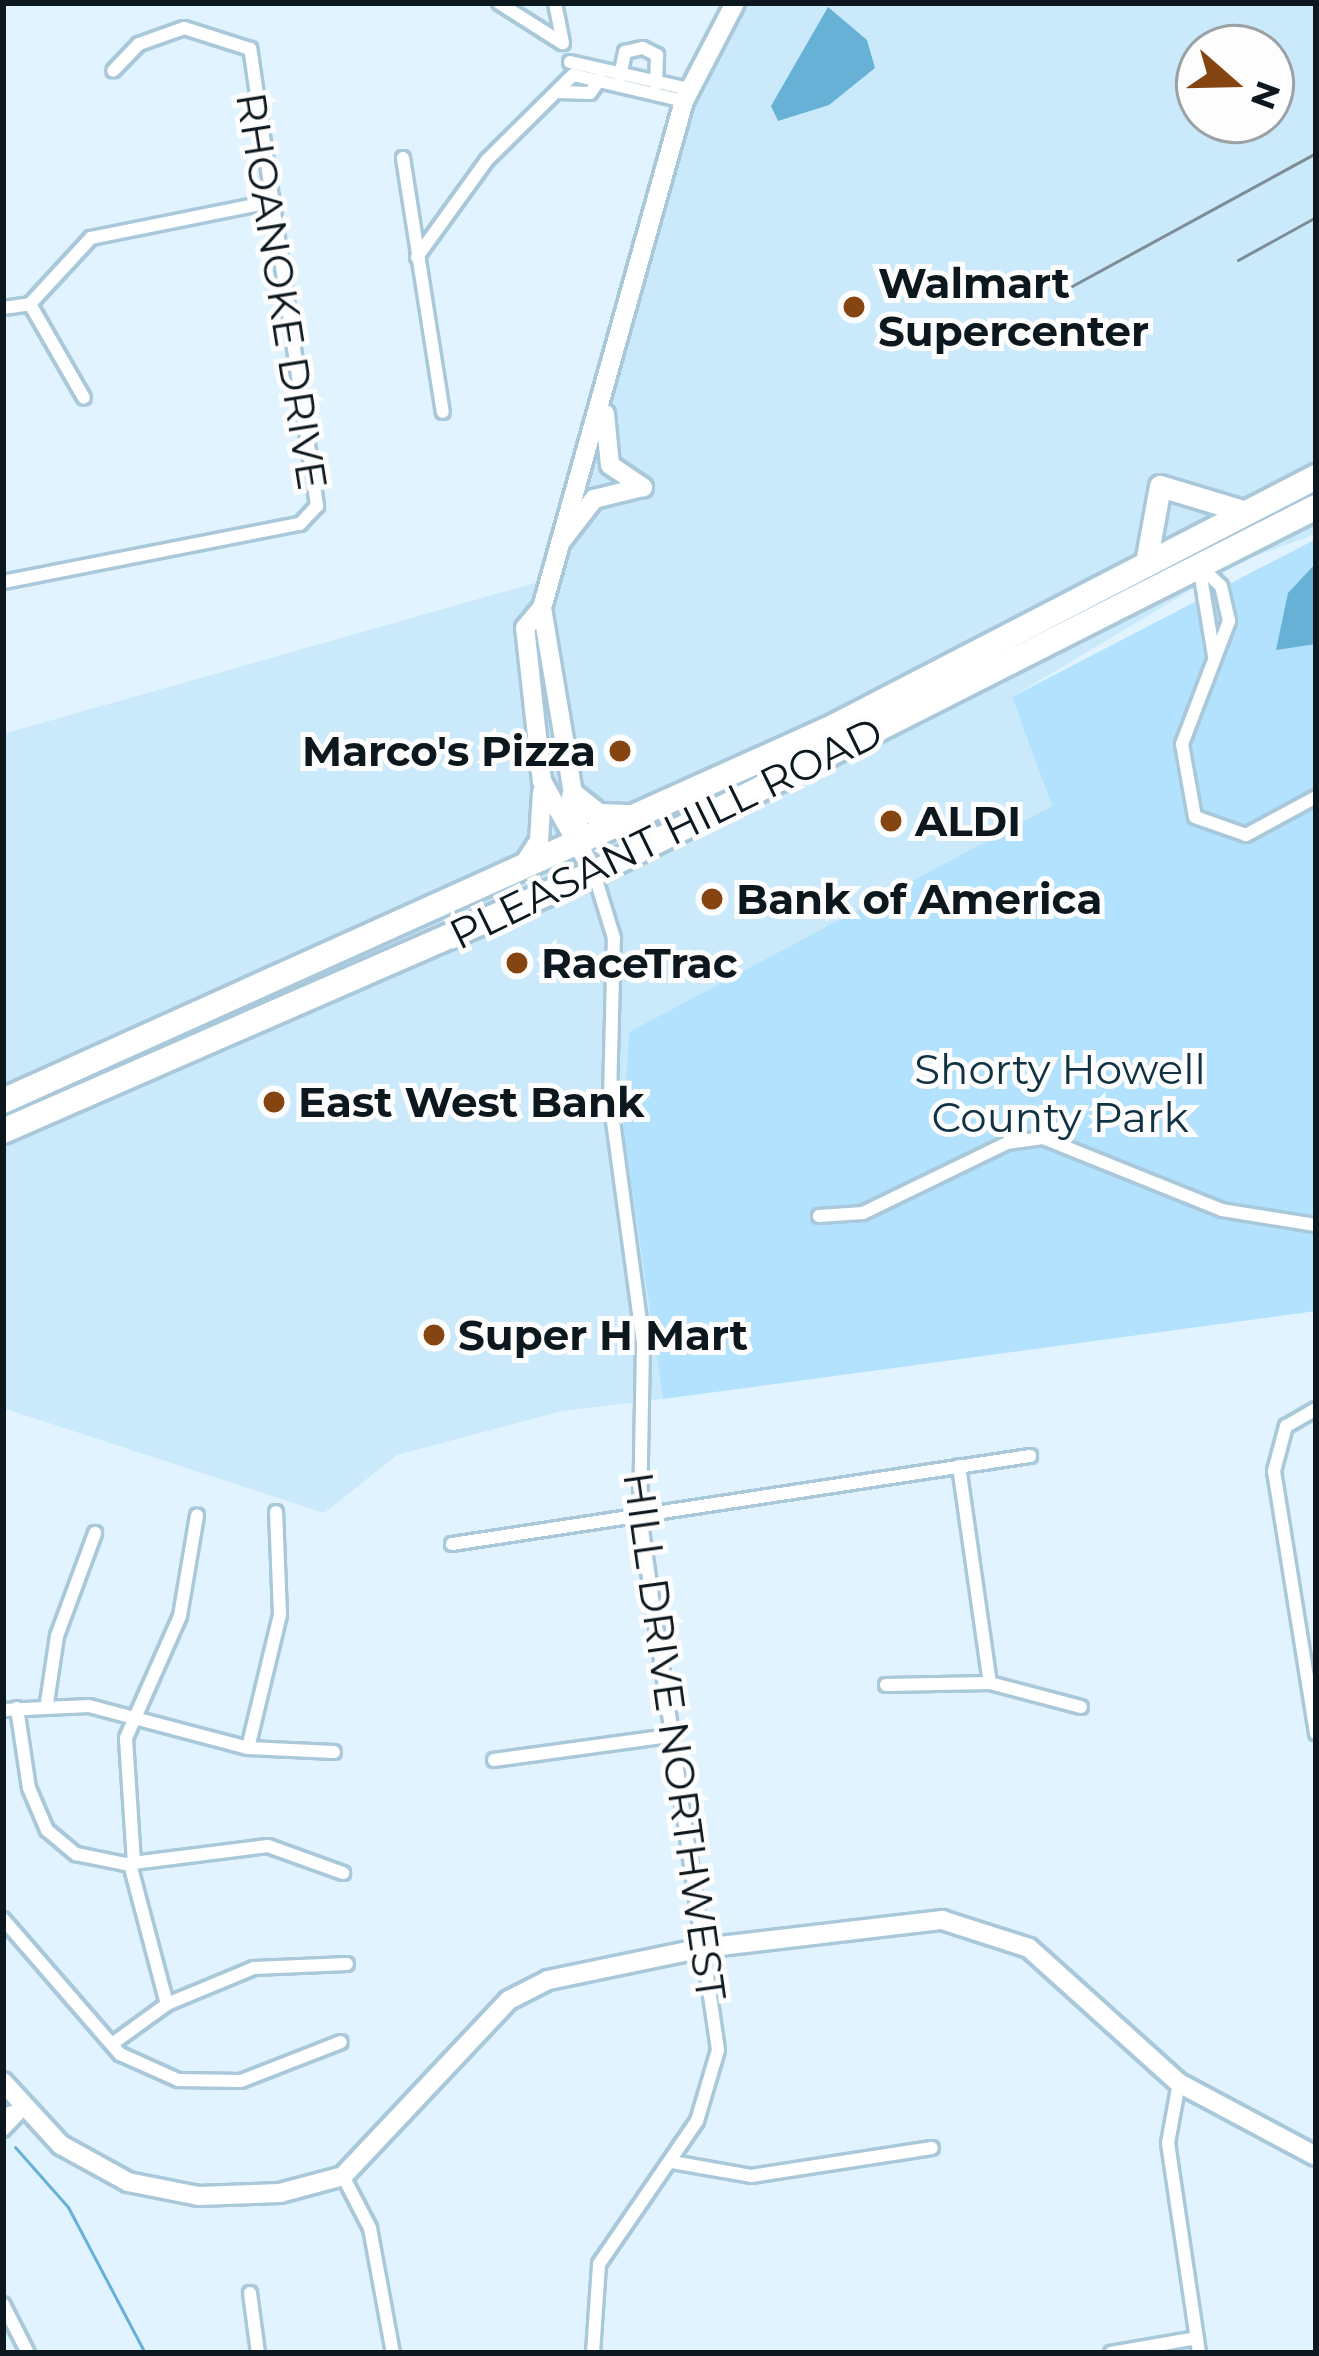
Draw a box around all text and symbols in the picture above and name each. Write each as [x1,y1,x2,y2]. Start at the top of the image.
north arrow [1175,24,1295,144]
text: N [1243,76,1289,115]
street label: RHOANOKE DRIVE [226,89,338,493]
place label: Walmart Supercenter [878,258,1149,356]
marker: Walmart Supercenter [841,294,867,320]
street label: PLEASANT HILL ROAD [441,706,891,960]
place label: Marco's Pizza [302,726,596,776]
marker: Marco's Pizza [607,738,633,764]
place label: ALDI [915,796,1021,846]
marker: ALDI [878,808,904,834]
place label: Bank of America [736,874,1102,924]
marker: Bank of America [699,886,725,912]
place label: RaceTrac [541,938,738,988]
marker: RaceTrac [504,950,530,976]
park label: Shorty Howell County Park [914,1044,1206,1142]
place label: East West Bank [298,1077,644,1127]
marker: East West Bank [261,1089,287,1115]
place label: Super H Mart [458,1310,748,1360]
marker: Super H Mart [421,1322,447,1348]
street label: HILL DRIVE NORTHWEST [613,1469,737,2003]

